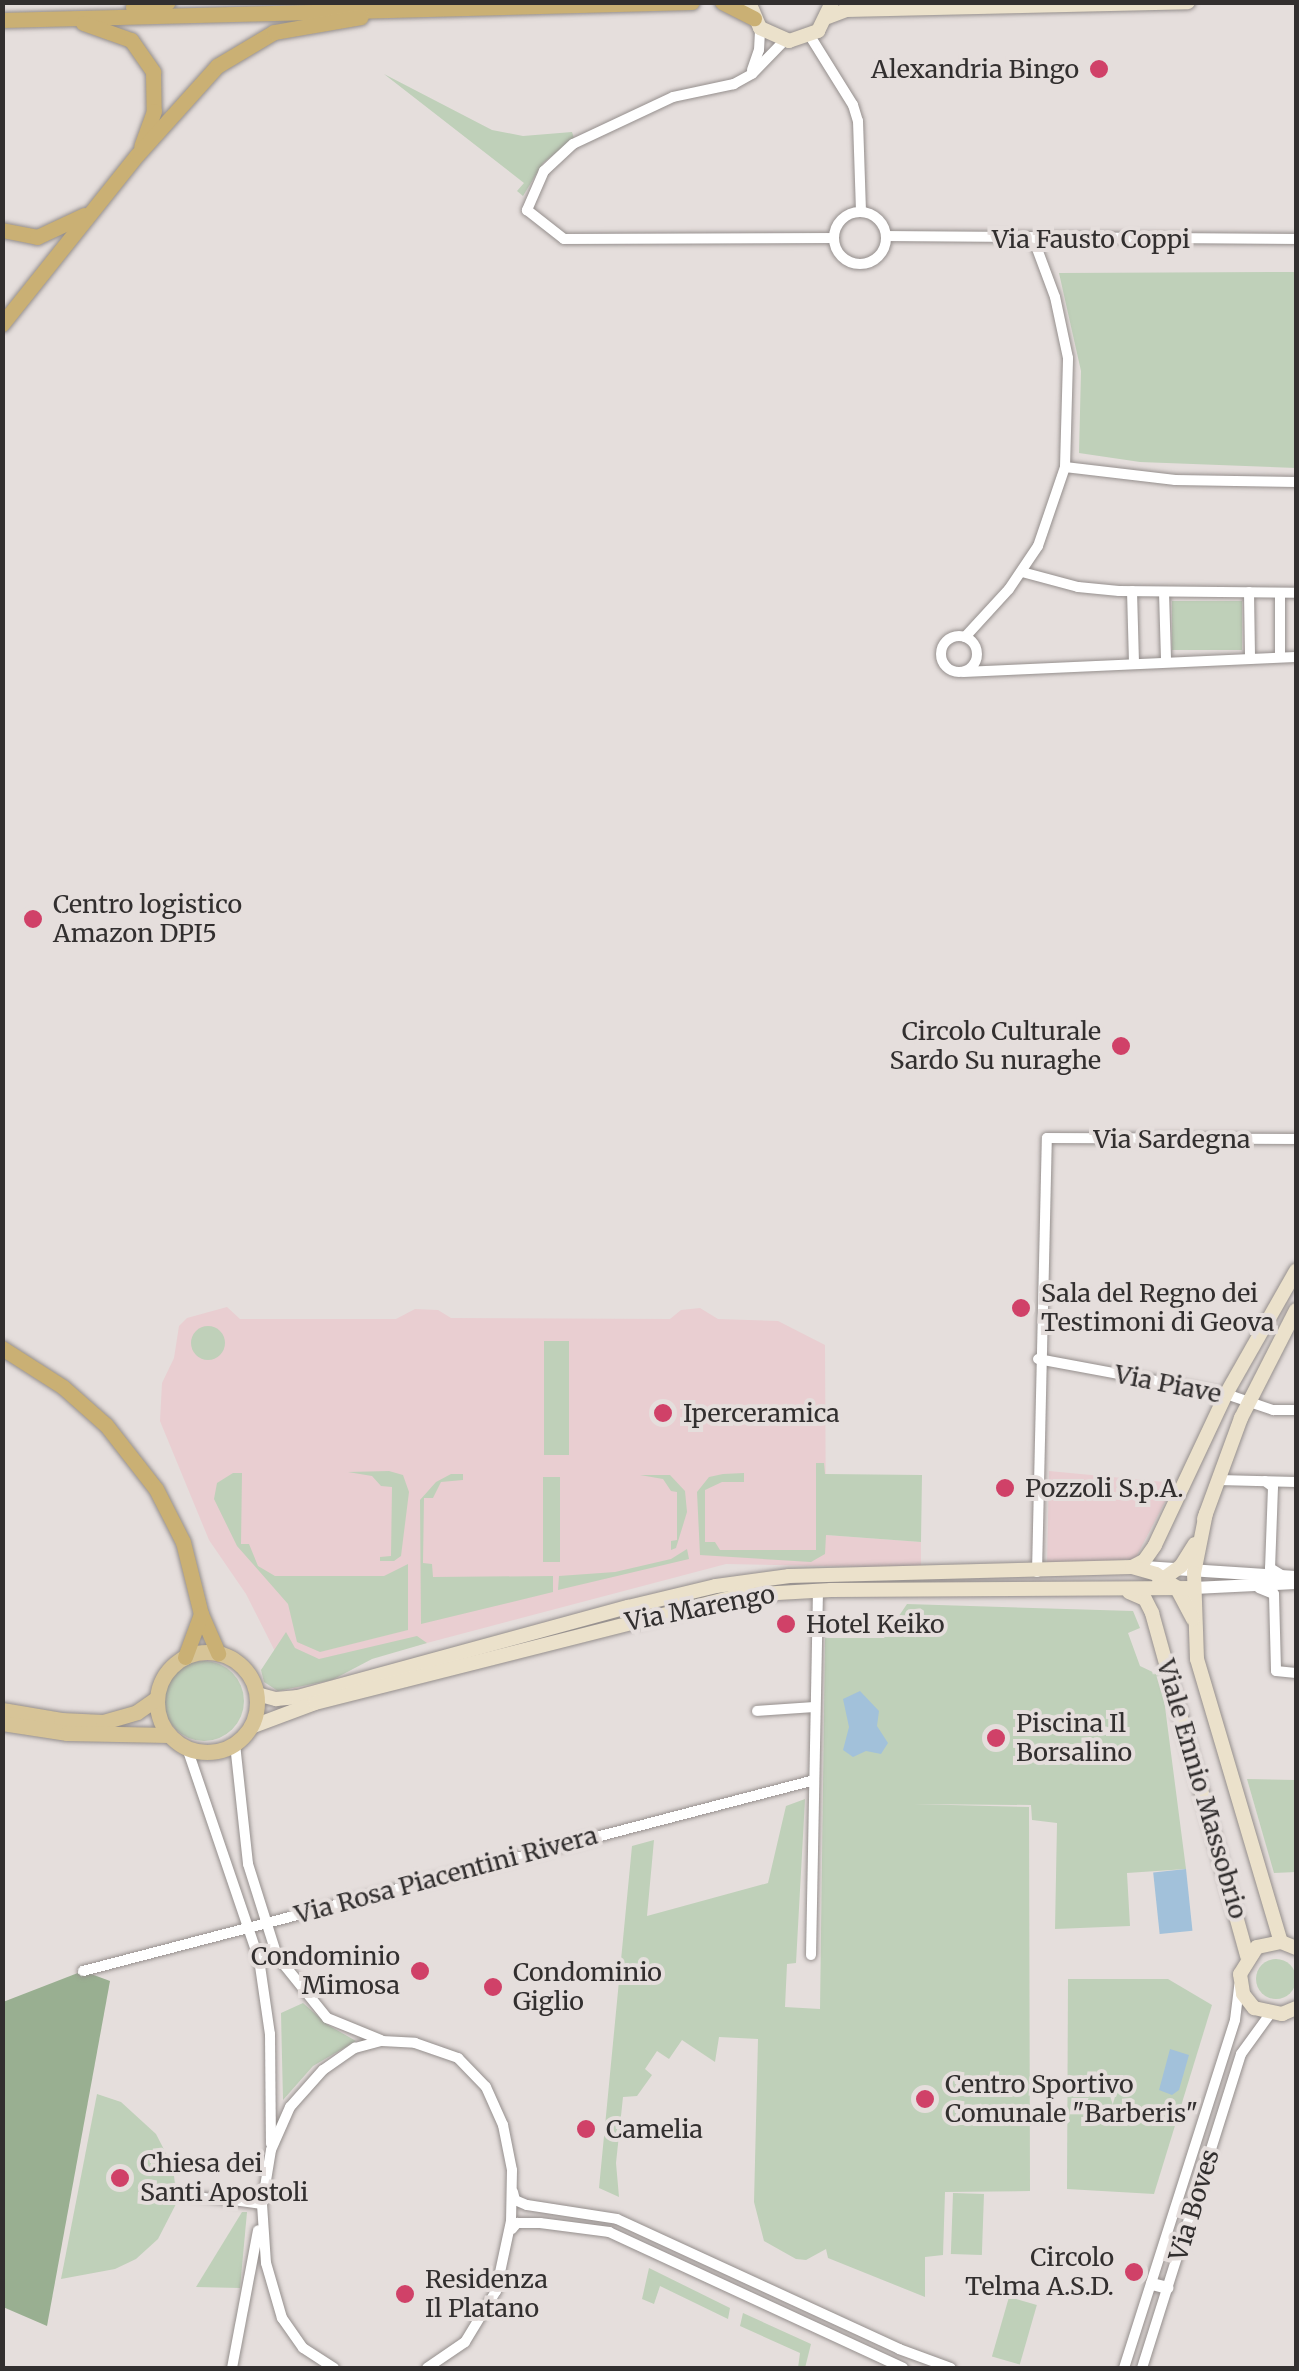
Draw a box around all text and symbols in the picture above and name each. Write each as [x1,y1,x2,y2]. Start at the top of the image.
place label: Alexandria Bingo [871,54,1079,84]
marker: Alexandria Bingo [1088,58,1110,80]
street label: Via Fausto Coppi [992,224,1190,254]
place label: Centro logistico Amazon DPI5 [53,890,242,949]
marker: Centro logistico Amazon DPI5 [22,908,44,930]
place label: Circolo Culturale Sardo Su nuraghe [890,1017,1101,1076]
marker: Circolo Culturale Sardo Su nuraghe [1110,1035,1132,1057]
street label: Via Sardegna [1094,1124,1250,1154]
place label: Sala del Regno dei Testimoni di Geova [1041,1279,1274,1338]
marker: Sala del Regno dei Testimoni di Geova [1010,1297,1032,1319]
street label: Via Piave [1112,1359,1224,1409]
place label: Iperceramica [683,1398,840,1428]
marker: Iperceramica [652,1402,674,1424]
place label: Pozzoli S.p.A. [1025,1473,1184,1503]
marker: Pozzoli S.p.A. [994,1477,1016,1499]
street label: Via Marengo [623,1579,777,1637]
place label: Hotel Keiko [806,1609,944,1639]
marker: Hotel Keiko [775,1613,797,1635]
street label: Viale Ennio Massobrio [1151,1656,1253,1922]
place label: Piscina Il Borsalino [1016,1709,1132,1768]
marker: Piscina Il Borsalino [985,1727,1007,1749]
street label: Via Rosa Piacentini Rivera [291,1820,601,1930]
place label: Condominio Mimosa [251,1942,400,2001]
place label: Condominio Giglio [513,1958,662,2017]
marker: Condominio Mimosa [409,1960,431,1982]
marker: Condominio Giglio [482,1976,504,1998]
place label: Centro Sportivo Comunale "Barberis" [945,2070,1198,2129]
marker: Centro Sportivo Comunale "Barberis" [914,2088,936,2110]
place label: Camelia [606,2114,703,2144]
marker: Camelia [575,2118,597,2140]
street label: Via Boves [1163,2146,1225,2264]
place label: Chiesa dei Santi Apostoli [140,2149,308,2208]
marker: Chiesa dei Santi Apostoli [109,2167,131,2189]
place label: Circolo Telma A.S.D. [965,2243,1114,2302]
marker: Circolo Telma A.S.D. [1123,2261,1145,2283]
place label: Residenza Il Platano [425,2265,548,2324]
marker: Residenza Il Platano [394,2283,416,2305]

